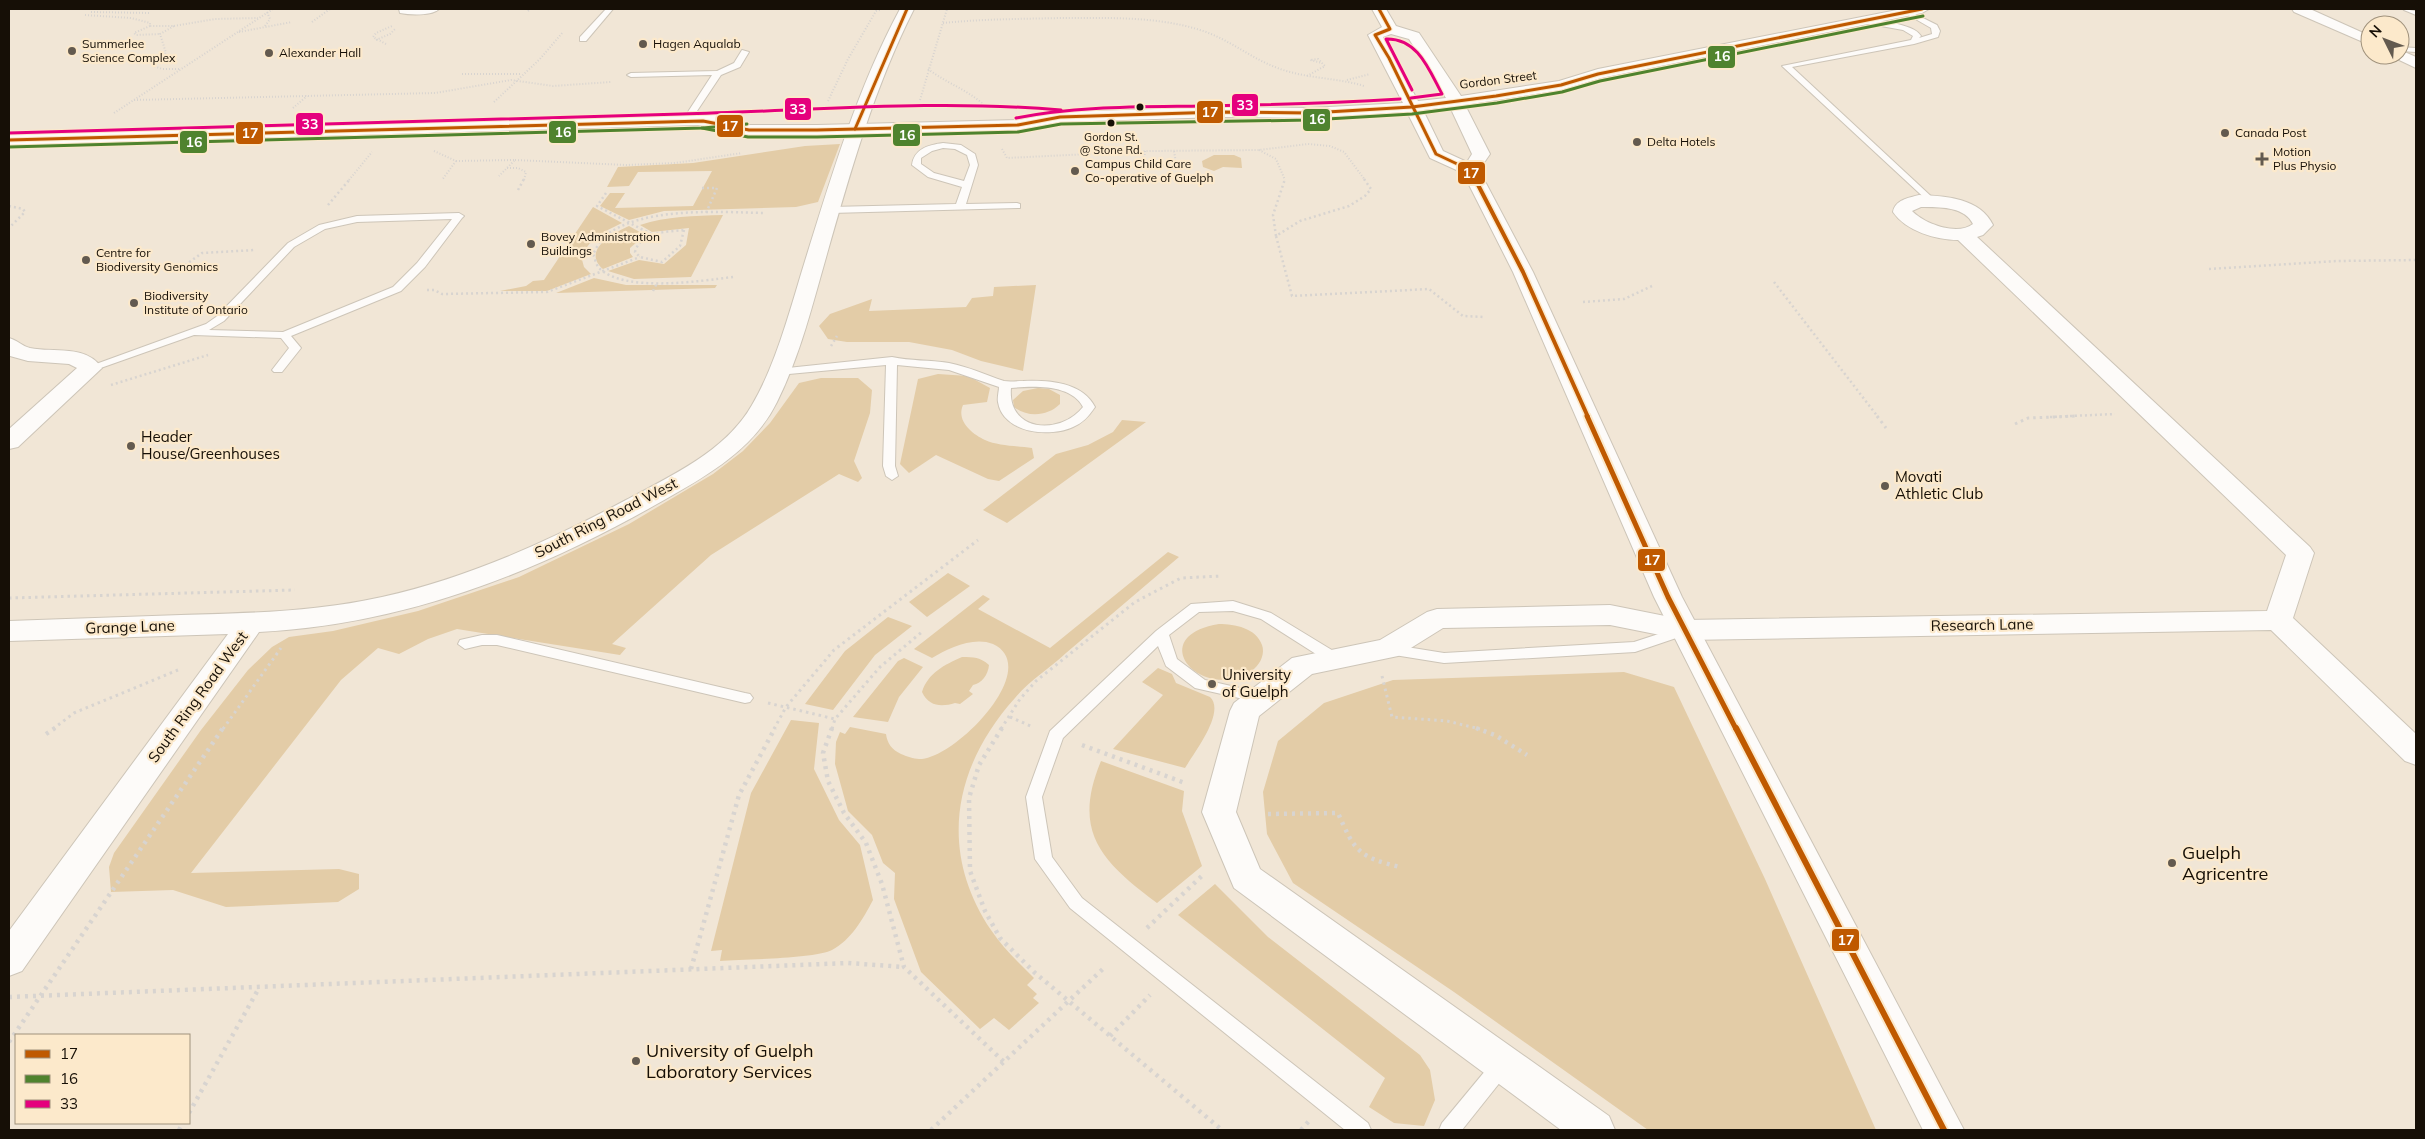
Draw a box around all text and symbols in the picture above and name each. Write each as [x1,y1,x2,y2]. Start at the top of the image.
north arrow [2360,15,2410,65]
text: N [2365,21,2386,41]
place label: Summerlee Science Complex [82,36,176,65]
place label: Hagen Aqualab [653,36,741,51]
marker: Hagen Aqualab [637,38,649,50]
marker: Summerlee Science Complex [66,45,78,57]
place label: Alexander Hall [279,45,361,60]
line badge: 16 [1707,45,1736,69]
marker: Alexander Hall [263,47,275,59]
text: 16 [1714,47,1730,65]
street label: Gordon Street [1459,67,1537,92]
line badge: 33 [1231,93,1259,117]
text: 33 [1237,96,1253,114]
line badge: 33 [784,97,812,121]
text: 33 [790,100,806,118]
line badge: 17 [1196,100,1224,124]
unlabelled marker [1135,102,1145,112]
text: 17 [1202,103,1218,121]
line badge: 16 [1302,108,1331,132]
text: 16 [1309,110,1325,128]
line badge: 33 [295,112,324,136]
line badge: 17 [716,114,744,138]
text: 33 [302,115,318,133]
text: 17 [722,117,738,135]
marker: Gordon St. @ Stone Rd. [1106,118,1116,128]
line badge: 16 [548,120,577,144]
line badge: 17 [235,121,264,145]
text: 16 [555,123,571,141]
line badge: 16 [892,123,921,147]
text: 17 [242,124,258,142]
place label: Canada Post [2235,125,2306,140]
text: 16 [899,126,915,144]
marker: Canada Post [2219,127,2231,139]
line badge: 16 [179,130,208,154]
place label: Gordon St. @ Stone Rd. [1080,130,1142,157]
text: 16 [186,133,202,151]
place label: Delta Hotels [1647,134,1715,149]
marker: Delta Hotels [1631,136,1643,148]
place label: Motion Plus Physio [2273,144,2337,173]
marker: Motion Plus Physio [2255,152,2269,166]
place label: Campus Child Care Co-operative of Guelph [1085,156,1214,185]
line badge: 17 [1457,161,1486,185]
text: 17 [1463,164,1479,182]
marker: Campus Child Care Co-operative of Guelph [1069,165,1081,177]
place label: Bovey Administration Buildings [541,229,660,258]
marker: Bovey Administration Buildings [525,238,537,250]
place label: Centre for Biodiversity Genomics [96,245,218,274]
marker: Centre for Biodiversity Genomics [80,254,92,266]
place label: Biodiversity Institute of Ontario [144,288,248,317]
marker: Biodiversity Institute of Ontario [128,297,140,309]
place label: Header House/Greenhouses [141,427,280,463]
marker: Header House/Greenhouses [125,440,137,452]
place label: Movati Athletic Club [1895,467,1983,503]
street label: South Ring Road West [531,473,680,562]
marker: Movati Athletic Club [1879,480,1891,492]
line badge: 17 [1637,548,1666,572]
text: 17 [1644,551,1660,569]
street label: Research Lane [1931,614,2033,635]
street label: Grange Lane [85,615,175,638]
street label: South Ring Road West [144,627,252,766]
place label: University of Guelph [1222,665,1291,701]
marker: University of Guelph [1206,678,1218,690]
place label: Guelph Agricentre [2182,841,2268,885]
marker: Guelph Agricentre [2166,857,2178,869]
line badge: 17 [1831,928,1860,952]
text: 17 [1838,931,1854,949]
legend [15,1034,190,1124]
place label: University of Guelph Laboratory Services [646,1039,813,1083]
text: 17 [60,1044,78,1063]
marker: University of Guelph Laboratory Services [630,1055,642,1067]
text: 16 [60,1069,78,1088]
text: 33 [60,1094,78,1113]

